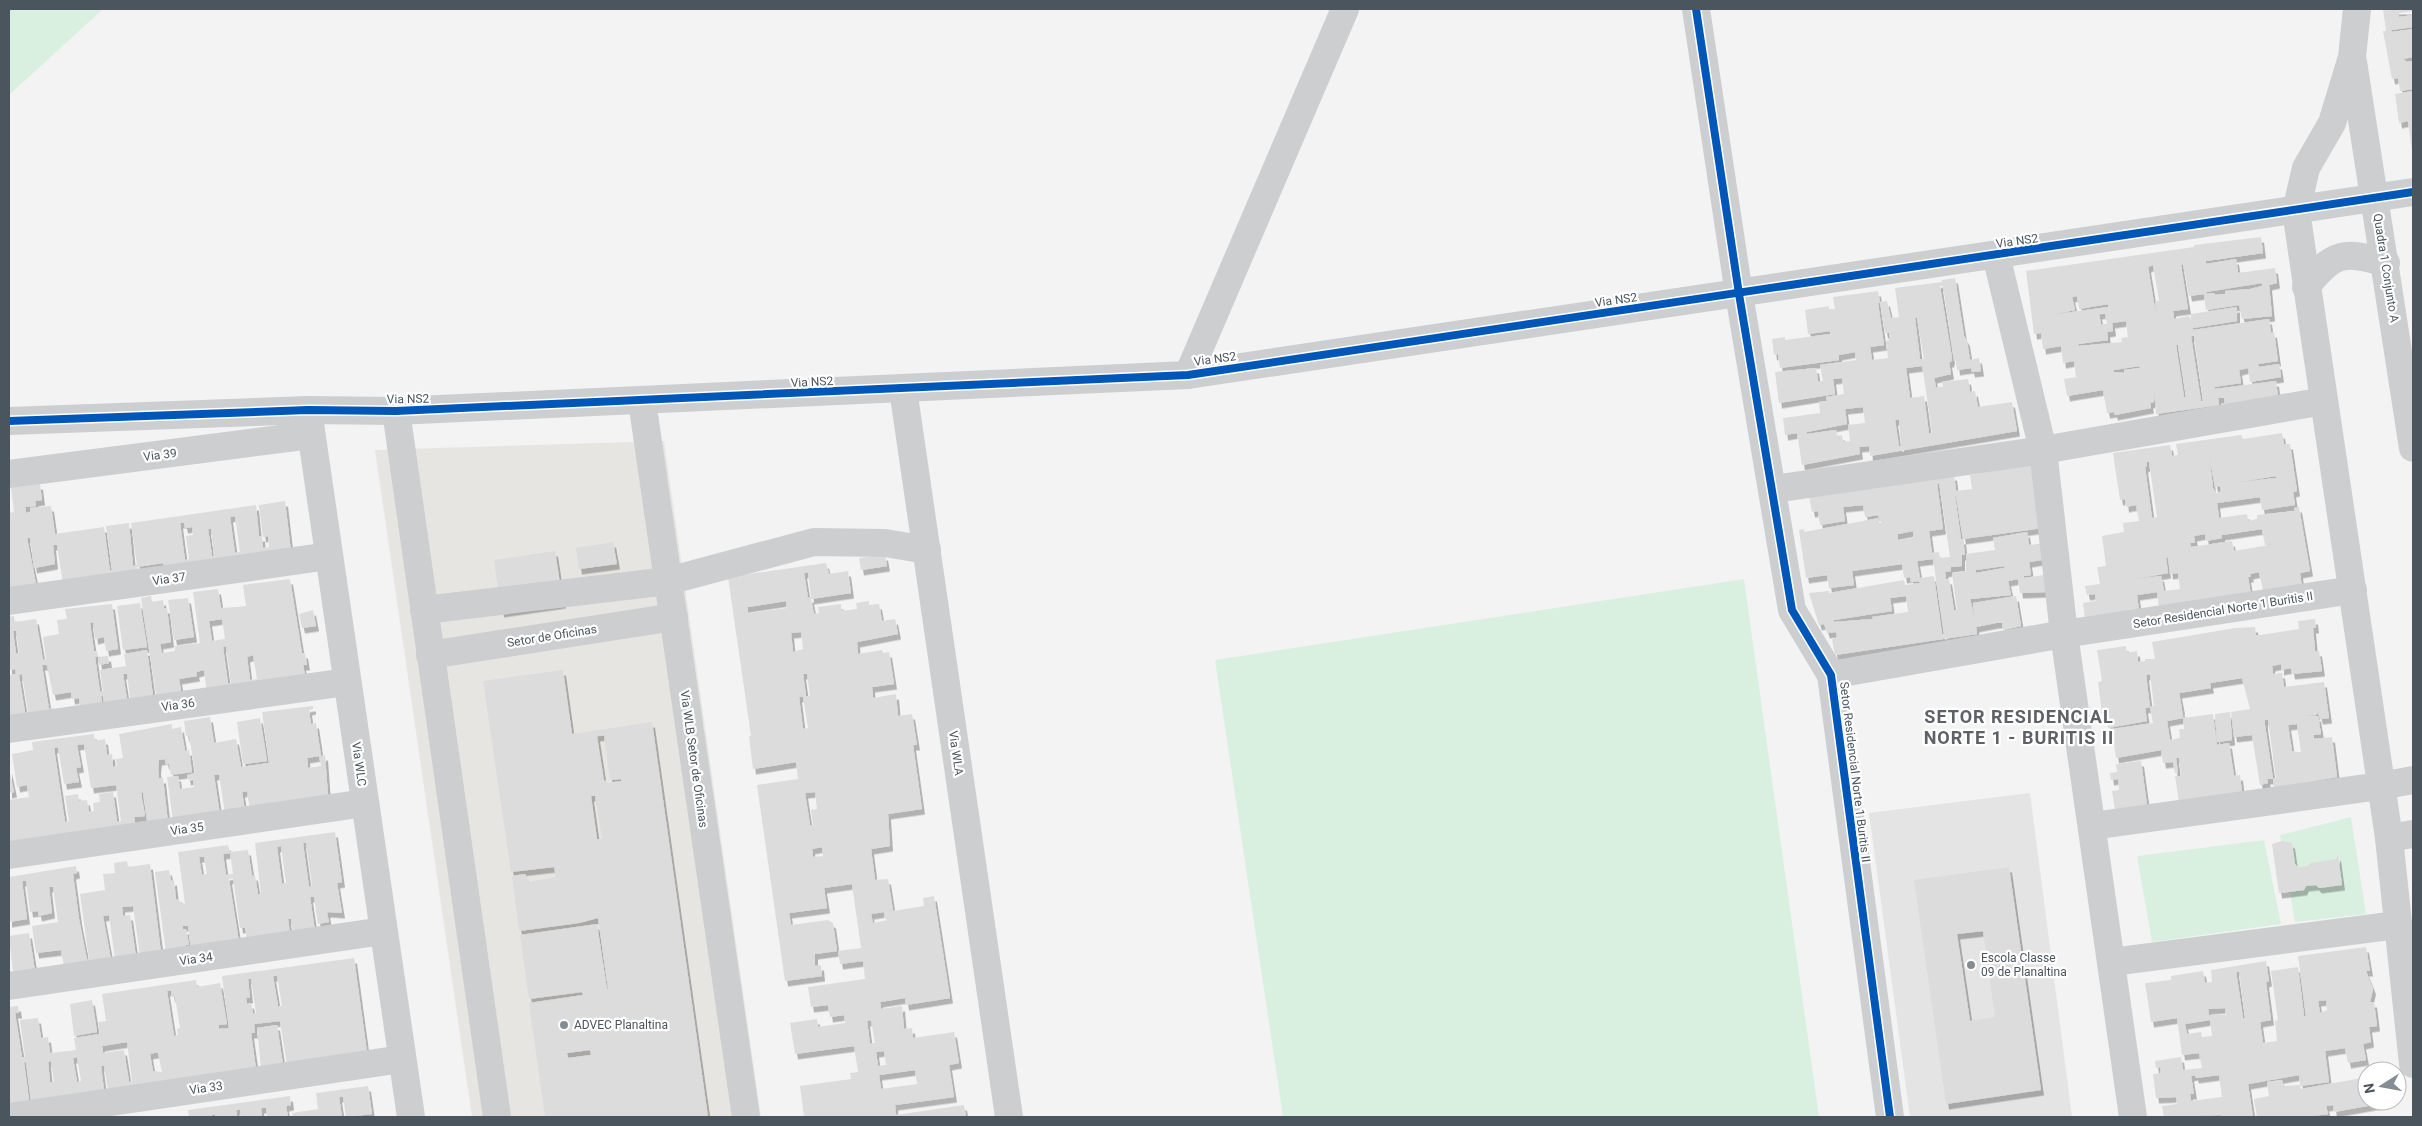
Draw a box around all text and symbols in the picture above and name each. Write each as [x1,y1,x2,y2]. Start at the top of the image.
street label: Quadra 1 Conjunto A [2370,213,2402,324]
street label: Via NS2 [1995,231,2039,251]
street label: Via NS2 [1594,290,1638,310]
street label: Via NS2 [1193,349,1237,369]
street label: Via NS2 [790,374,834,390]
street label: Via NS2 [387,392,430,406]
street label: Via 39 [142,446,178,464]
street label: Via 37 [151,570,187,588]
street label: Setor Residencial Norte 1 Buritis II [2132,589,2314,631]
street label: Setor de Oficinas [506,622,598,650]
street label: Setor Residencial Norte 1 Buritis II [1837,681,1873,863]
street label: Via WLB Setor de Oficinas [677,690,711,828]
street label: Via 36 [160,696,196,714]
district label: SETOR RESIDENCIAL NORTE 1 - BURITIS II [1924,706,2114,748]
street label: Via WLA [946,730,966,776]
street label: Via WLC [349,741,369,787]
street label: Via 35 [169,820,205,838]
street label: Via 34 [178,950,214,968]
place label: Escola Classe 09 de Planaltina [1981,951,2067,979]
marker: Escola Classe 09 de Planaltina [1965,959,1977,971]
place label: ADVEC Planaltina [574,1018,668,1032]
marker: ADVEC Planaltina [558,1019,570,1031]
north arrow [2357,1061,2407,1111]
street label: Via 33 [188,1079,224,1097]
text: N [2360,1082,2378,1095]

